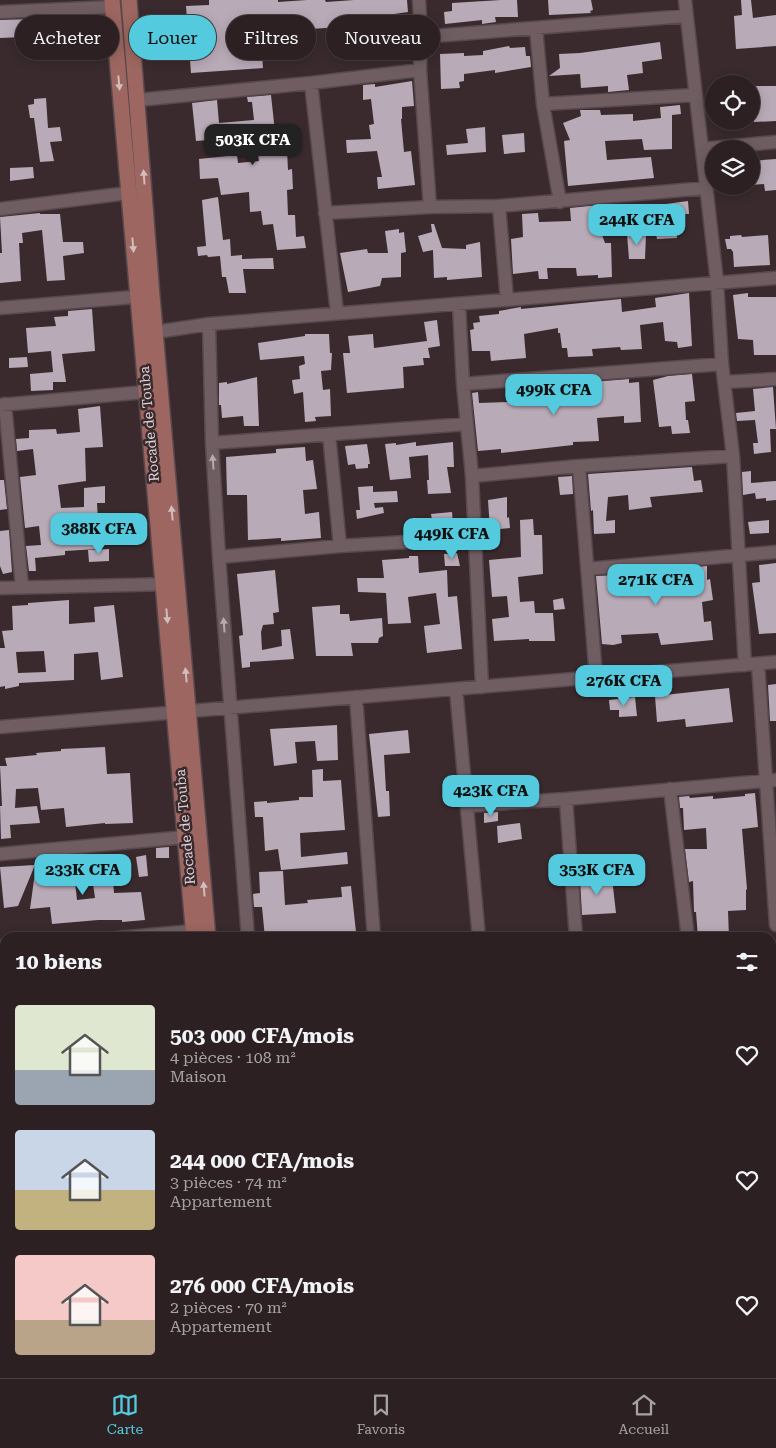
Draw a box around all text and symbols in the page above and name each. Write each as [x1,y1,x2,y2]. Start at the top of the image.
chip: Acheter [15,15,119,60]
chip: Louer [129,15,216,60]
chip: Filtres [226,15,316,60]
chip: Nouveau [326,15,440,60]
map controls [705,75,760,195]
button: locate [705,75,760,130]
one-way arrow [115,76,123,92]
pin: 503K CFA [201,124,305,166]
text: 503K CFA [215,130,291,149]
button: layers [705,140,760,195]
one-way arrow [139,168,147,184]
pin: 244K CFA [585,204,689,246]
text: 244K CFA [599,210,675,229]
one-way arrow [129,238,137,254]
street label: Rocade de Touba [136,365,162,483]
pin: 499K CFA [502,374,606,416]
text: 499K CFA [516,380,592,399]
one-way arrow [208,454,216,470]
one-way arrow [167,505,175,521]
pin: 388K CFA [47,512,151,555]
pin: 449K CFA [400,518,504,560]
text: 388K CFA [61,519,137,538]
text: 449K CFA [414,524,490,543]
pin: 271K CFA [604,564,708,606]
text: 271K CFA [618,570,694,589]
one-way arrow [163,609,171,625]
one-way arrow [219,616,227,632]
pin: 276K CFA [572,664,676,707]
one-way arrow [181,666,189,682]
text: 276K CFA [586,671,662,690]
street label: Rocade de Touba [172,768,198,886]
pin: 423K CFA [439,774,543,817]
text: 423K CFA [453,781,529,800]
pin: 233K CFA [31,854,135,896]
pin: 353K CFA [545,854,649,896]
text: 233K CFA [45,860,121,879]
text: 353K CFA [559,860,635,879]
one-way arrow [200,881,208,897]
icon: filters [733,948,761,976]
text: 10 biens [15,950,102,974]
text: 503 000 CFA/mois [170,1024,354,1048]
icon: home [55,1025,115,1085]
icon: heart [733,1041,761,1069]
text: 4 pièces · 108 m² [170,1048,296,1067]
text: Maison [170,1067,227,1086]
text: 244 000 CFA/mois [170,1149,354,1173]
icon: home [55,1150,115,1210]
icon: heart [733,1166,761,1194]
text: 3 pièces · 74 m² [170,1173,287,1192]
text: Appartement [170,1192,272,1211]
text: 276 000 CFA/mois [170,1274,354,1298]
icon: home [55,1275,115,1335]
icon: heart [733,1291,761,1319]
text: 2 pièces · 70 m² [170,1298,287,1317]
text: Appartement [170,1317,272,1336]
tab: Carte [107,1391,143,1437]
tab: Favoris [357,1391,405,1437]
tab: Accueil [619,1391,669,1437]

